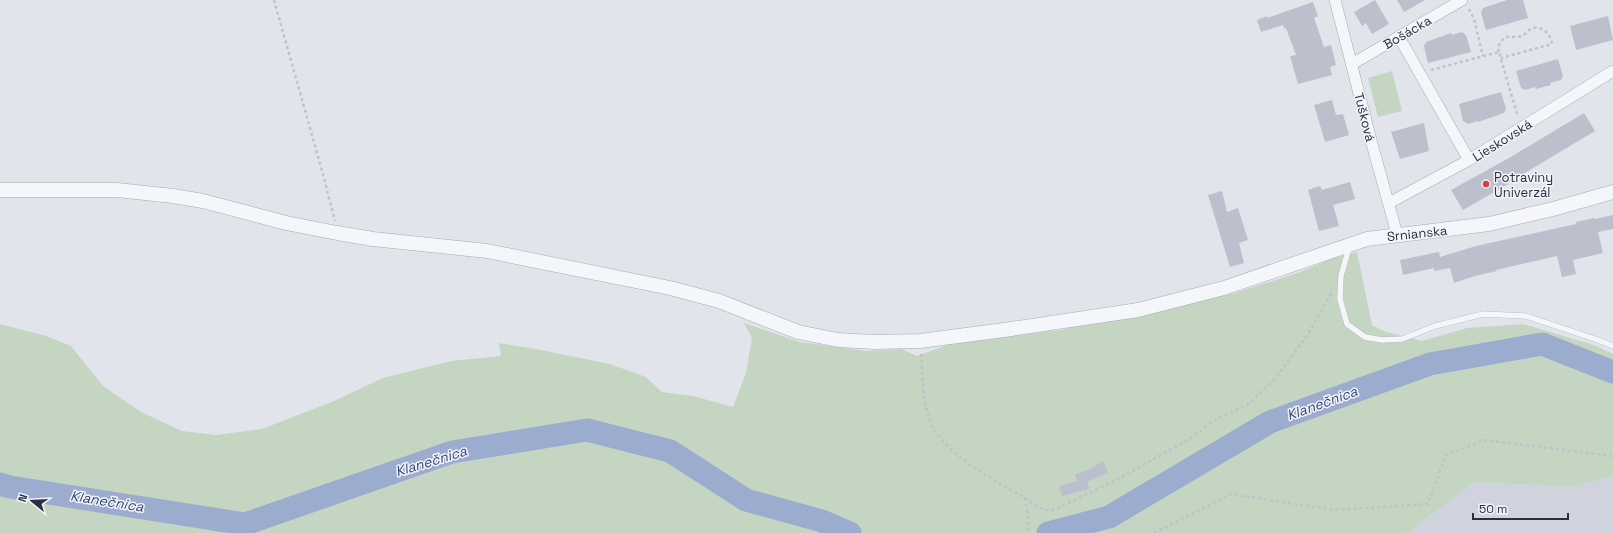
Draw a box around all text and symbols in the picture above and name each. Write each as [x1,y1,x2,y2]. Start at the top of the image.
street label: Bošácka [1380,12,1435,53]
street label: Tušková [1350,91,1379,144]
street label: Lieskovská [1469,115,1536,165]
place label: Potraviny Univerzál [1494,169,1553,201]
marker: Potraviny Univerzál [1481,179,1491,189]
street label: Srnianska [1386,222,1449,245]
water label: Klanečnica [1284,382,1361,424]
water label: Klanečnica [393,441,470,480]
north arrow [12,481,52,521]
water label: Klanečnica [69,486,146,516]
text: N [15,492,30,504]
scale bar [1473,495,1568,521]
text: 50 m [1479,501,1507,517]

